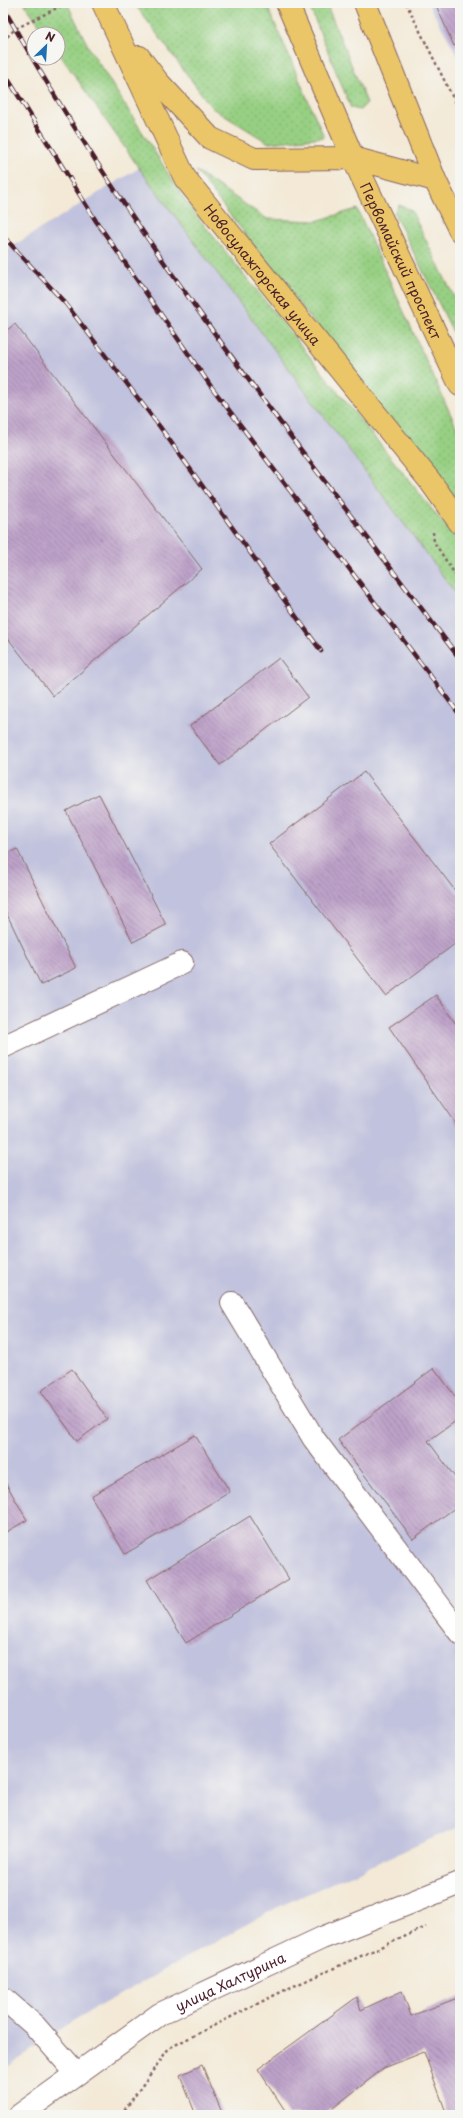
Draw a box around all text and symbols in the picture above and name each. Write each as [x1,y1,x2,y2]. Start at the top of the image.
north arrow [26,26,66,66]
text: N [43,27,58,46]
street label: Первомайский проспект [355,179,447,343]
street label: Новосулажгорская улица [199,199,327,350]
street label: улица Халтурина [172,1946,289,2016]

